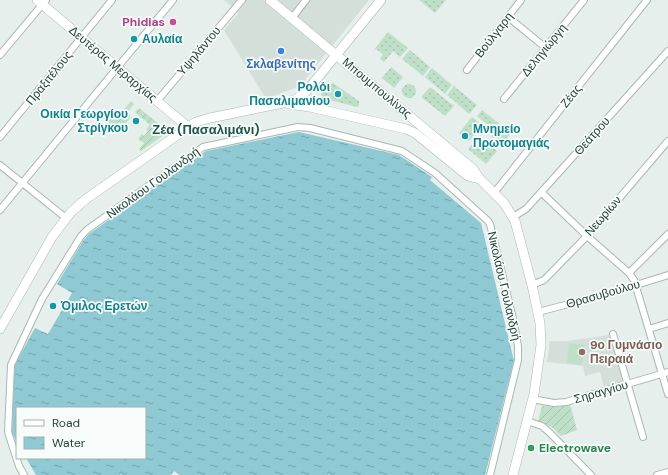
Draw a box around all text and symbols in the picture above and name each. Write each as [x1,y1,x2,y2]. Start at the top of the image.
street label: Βούλγαρη [471,9,517,61]
place label: Phidias [122,14,165,30]
marker: Phidias [168,17,178,27]
street label: Δεληγιώργη [518,20,570,80]
street label: Δευτέρας Μεραρχίας [66,22,161,106]
street label: Υψηλάντου [174,23,224,79]
place label: Αυλαία [142,31,183,47]
marker: Αυλαία [129,34,139,44]
marker: Σκλαβενίτης [276,46,286,56]
street label: Πραξιτέλους [22,47,76,108]
street label: Μπουμπουλίνας [339,54,415,122]
place label: Σκλαβενίτης [246,56,316,72]
place label: Ρολόι Πασαλιμανίου [249,79,330,109]
street label: Ζέας [557,81,585,111]
marker: Ρολόι Πασαλιμανίου [333,89,343,99]
place label: Οικία Γεωργίου Στρίγκου [40,106,128,136]
street label: Θεάτρου [571,113,613,159]
marker: Οικία Γεωργίου Στρίγκου [131,116,141,126]
district label: Ζέα (Πασαλιμάνι) [152,121,260,138]
place label: Μνημείο Πρωτομαγιάς [473,121,550,151]
marker: Μνημείο Πρωτομαγιάς [460,131,470,141]
street label: Νικολάου Γουλανδρή [103,144,203,222]
street label: Νεωρίων [581,193,625,239]
street label: Νικολάου Γουλανδρή [484,230,524,342]
street label: Θρασυβούλου [564,276,642,312]
place label: Όμιλος Ερετών [60,298,148,314]
marker: Όμιλος Ερετών [48,301,58,311]
place label: 9ο Γυμνάσιο Πειραιά [590,337,662,367]
marker: 9ο Γυμνάσιο Πειραιά [577,347,587,357]
street label: Σηραγγίου [572,377,630,407]
legend [16,407,146,459]
text: Road [52,415,80,431]
text: Water [52,435,86,451]
place label: Electrowave [539,440,611,456]
marker: Electrowave [526,443,536,453]

